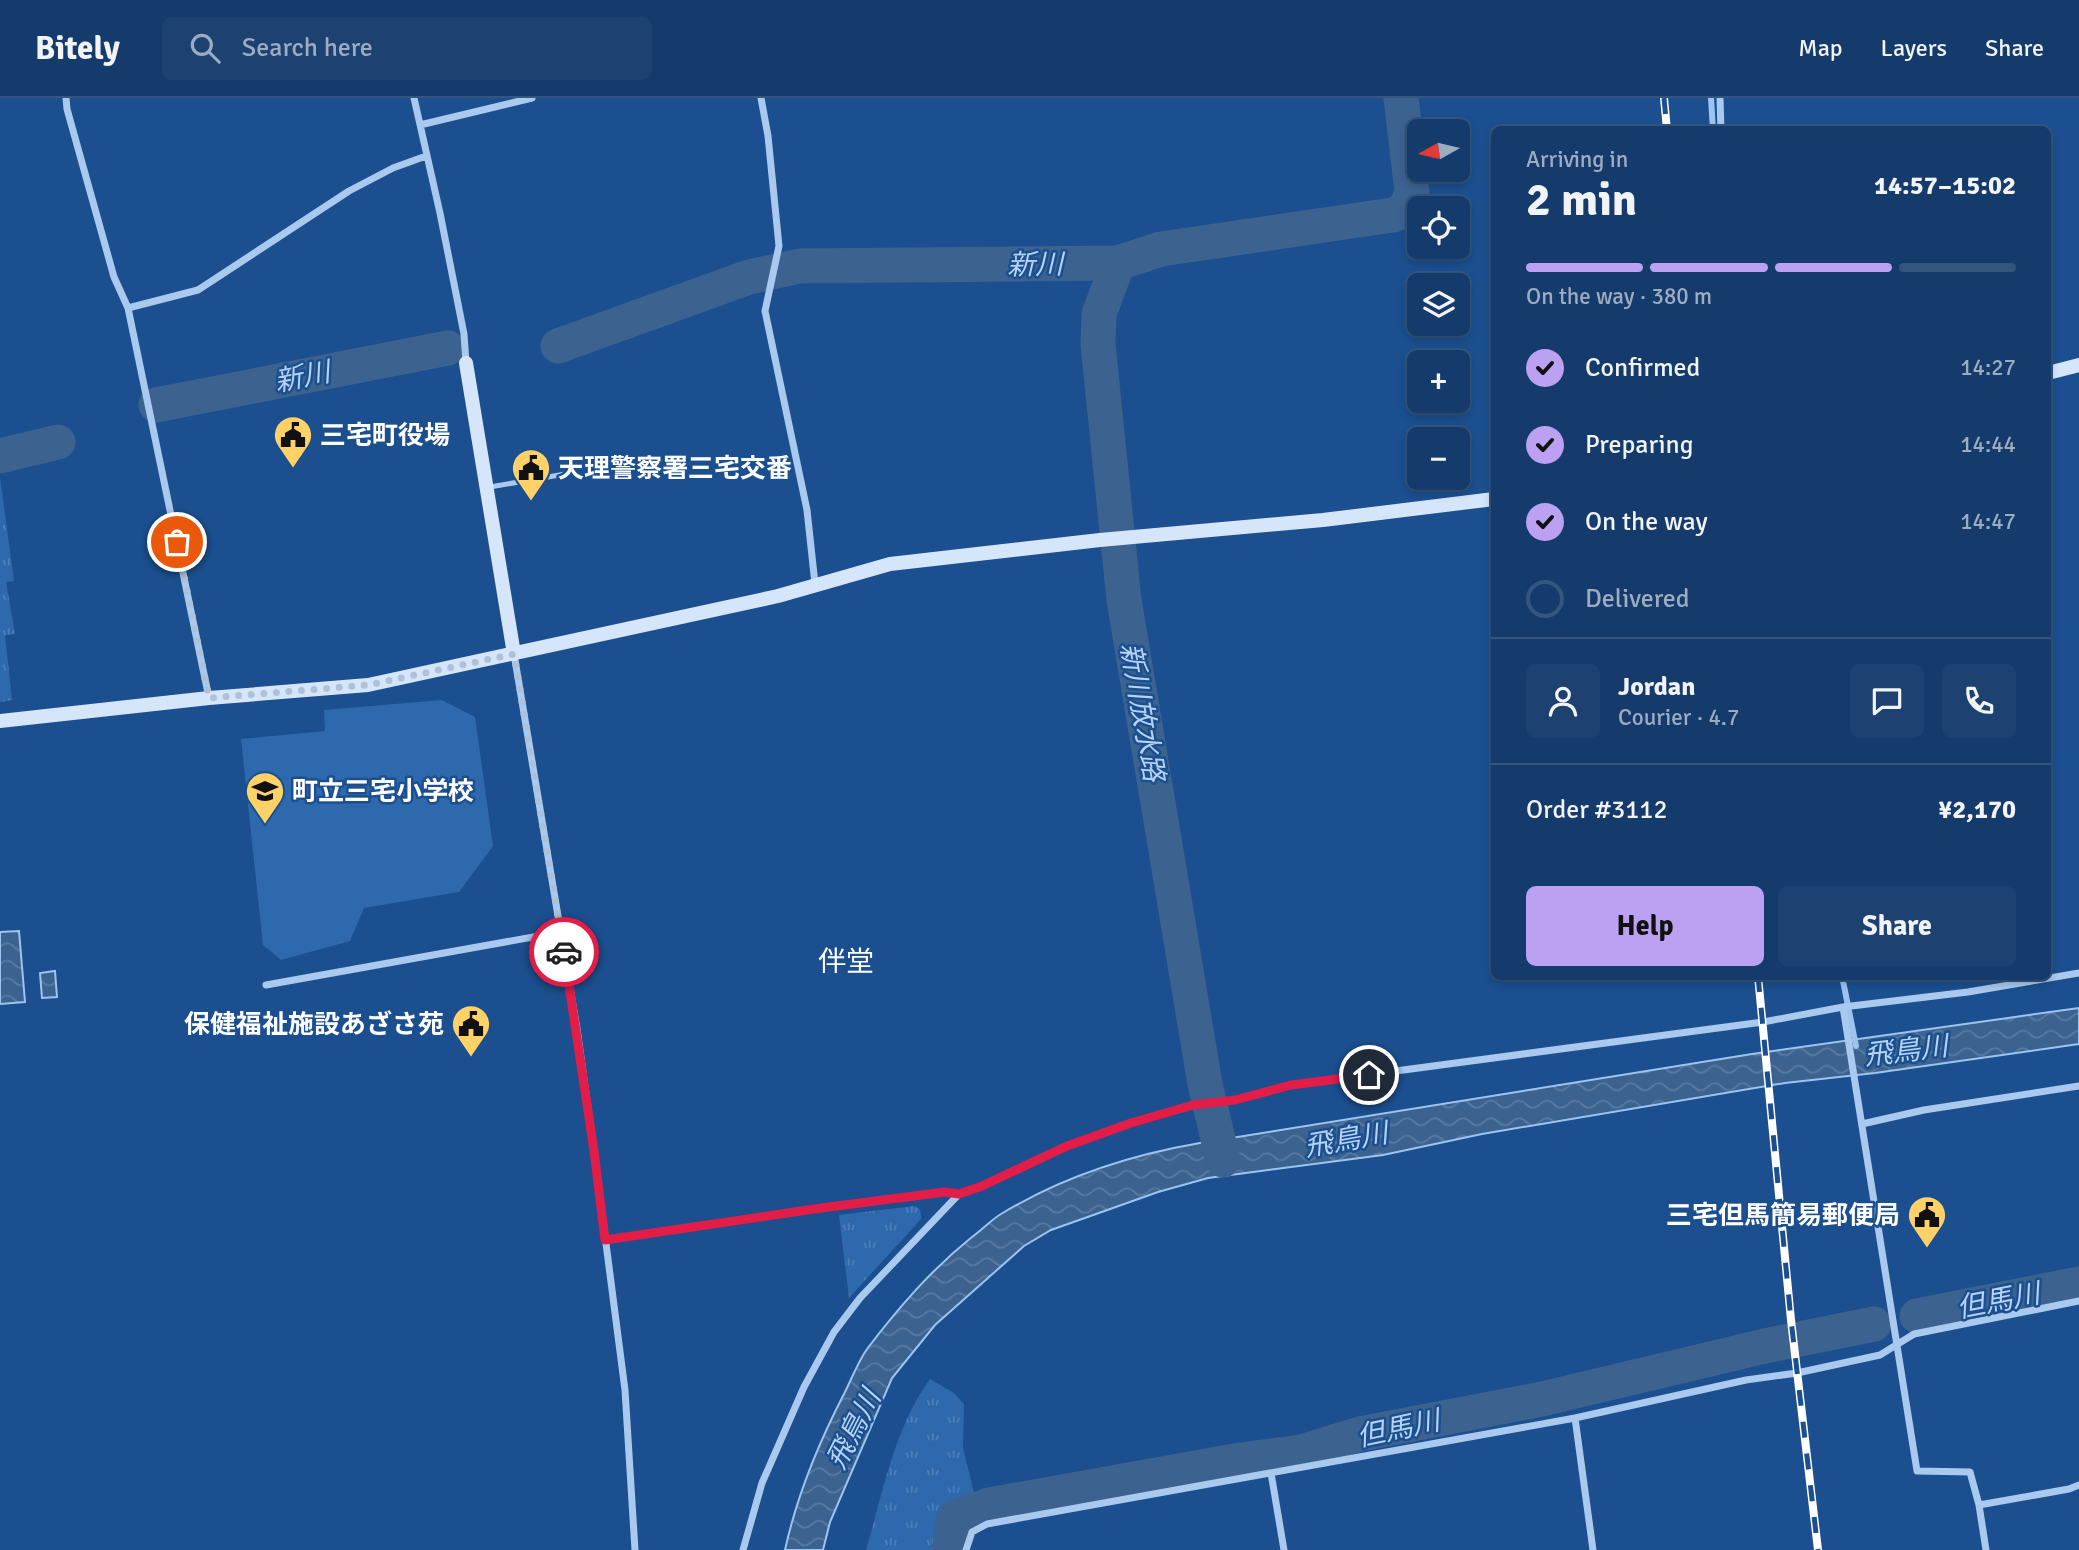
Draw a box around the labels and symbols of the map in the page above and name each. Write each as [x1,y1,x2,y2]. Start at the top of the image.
north arrow [1407,119,1470,182]
water label: 新川 [1007,247,1066,282]
water label: 新川 [271,354,336,399]
public building icon: 三宅町役場 [272,414,314,469]
place label: 三宅町役場 [320,420,450,452]
public building icon: 天理警察署三宅交番 [510,447,552,502]
place label: 天理警察署三宅交番 [558,453,792,485]
pin [147,512,207,572]
water label: 新川放水路 [1113,640,1171,786]
school or university icon: 町立三宅小学校 [244,770,286,825]
place label: 町立三宅小学校 [292,776,474,808]
courier [529,917,599,987]
district label: 伴堂 [818,945,874,979]
public building icon: 保健福祉施設あざさ苑 [450,1003,492,1058]
place label: 保健福祉施設あざさ苑 [184,1009,444,1041]
water label: 飛鳥川 [1862,1029,1953,1073]
pin [1339,1045,1399,1105]
water label: 飛鳥川 [1302,1115,1393,1164]
public building icon: 三宅但馬簡易郵便局 [1906,1194,1948,1249]
place label: 三宅但馬簡易郵便局 [1666,1200,1900,1232]
water label: 但馬川 [1954,1276,2046,1326]
water label: 飛鳥川 [820,1382,889,1475]
water label: 但馬川 [1354,1403,1446,1454]

